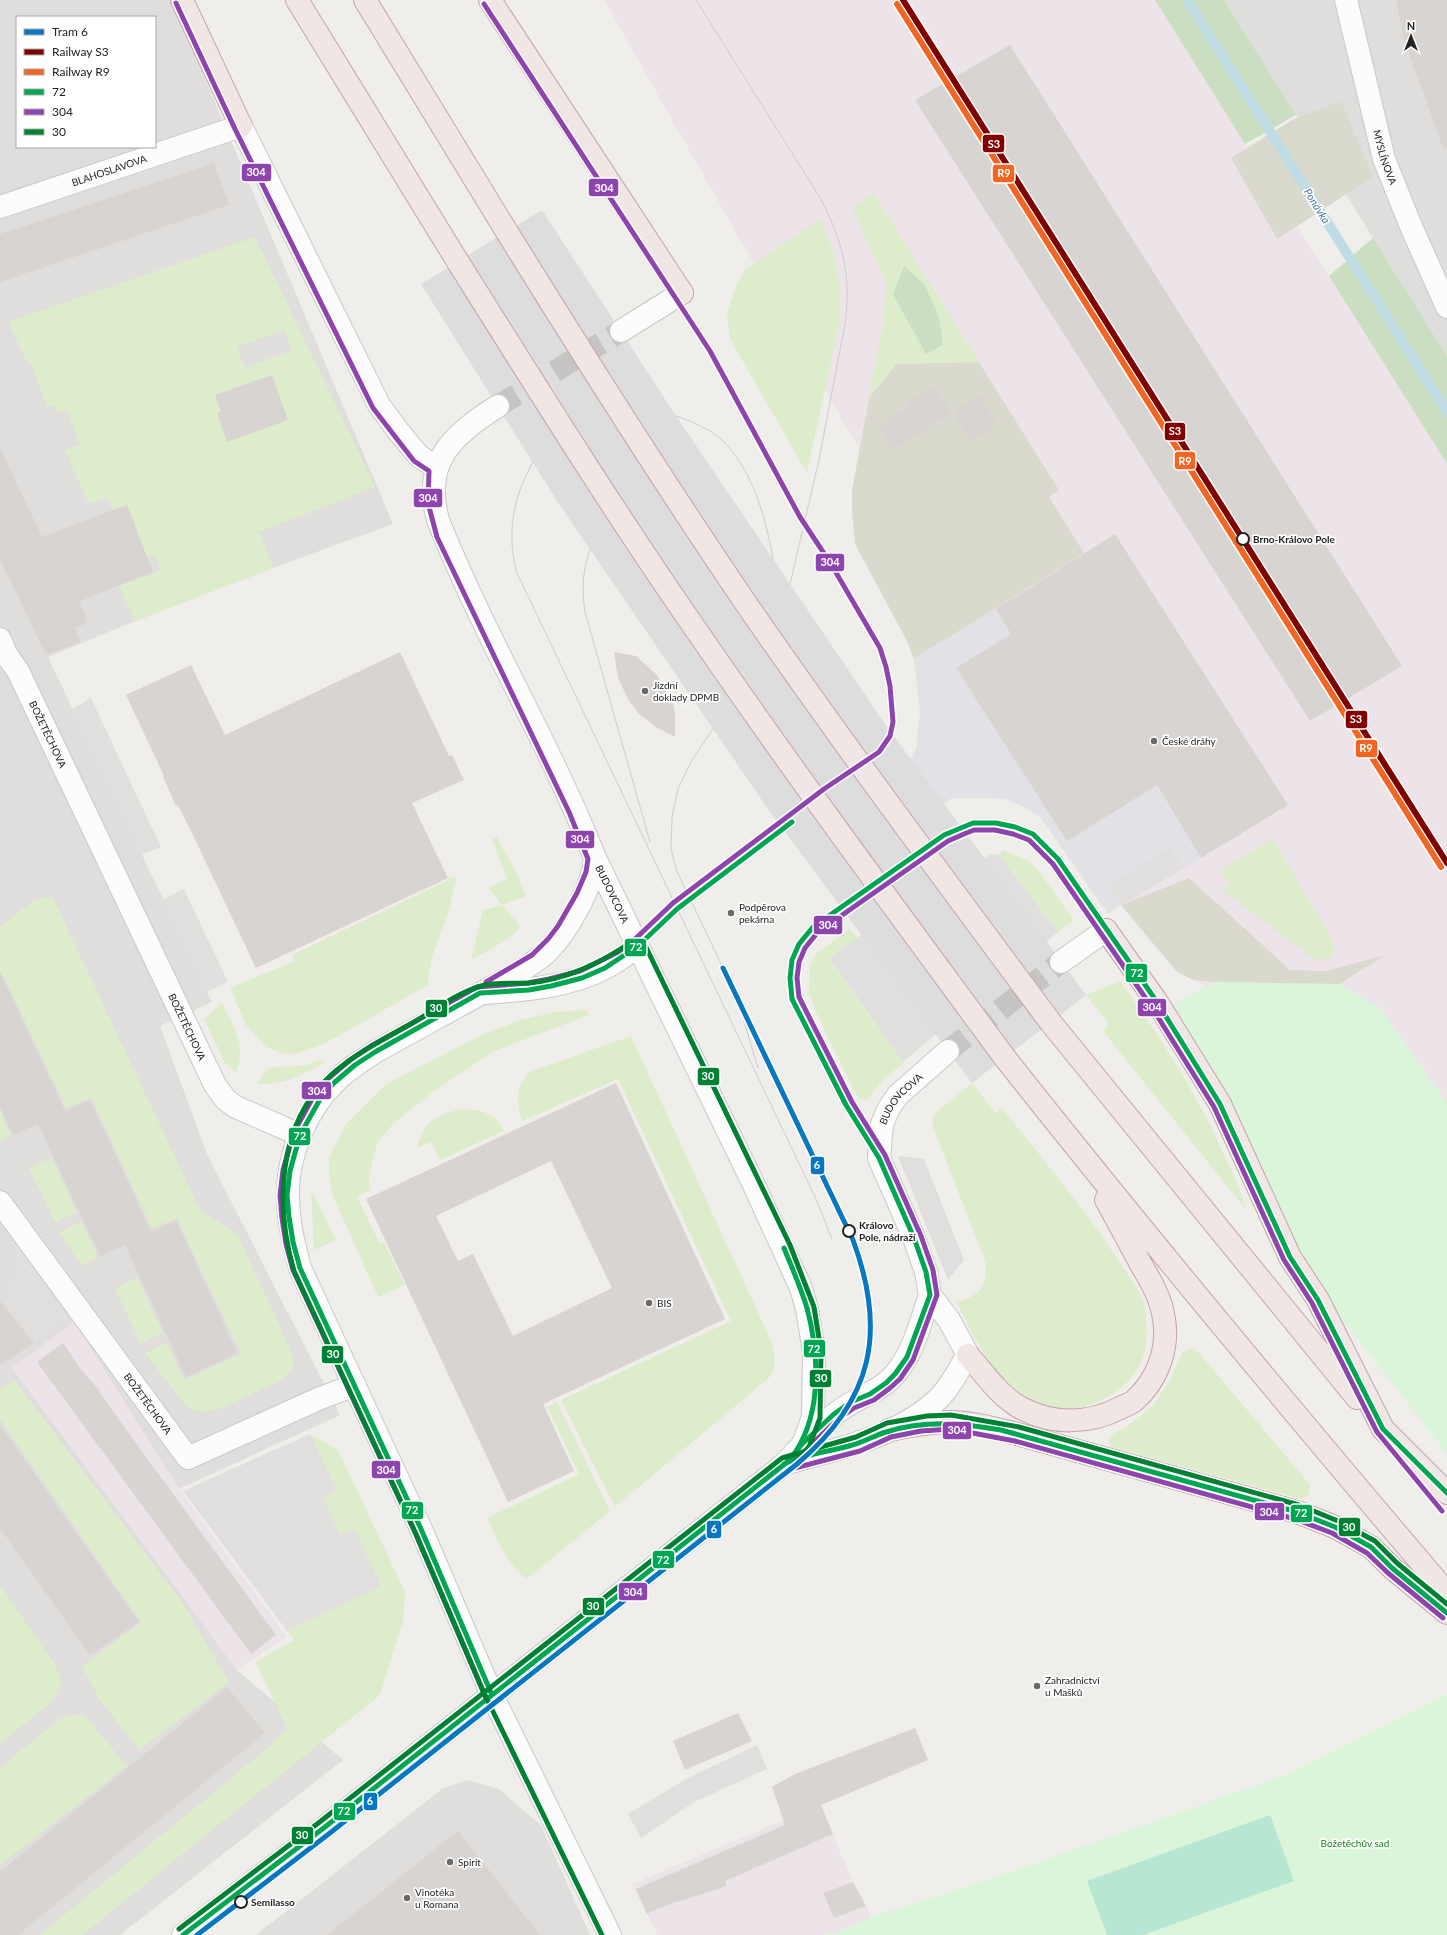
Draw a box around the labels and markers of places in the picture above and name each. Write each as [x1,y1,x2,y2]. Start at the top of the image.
marker: Brno-Královo Pole [1236,532,1250,546]
place label: Brno-Královo Pole [1253,533,1335,545]
place label: Jízdní doklady DPMB [653,679,719,703]
marker: Jízdní doklady DPMB [640,686,650,696]
place label: České dráhy [1162,735,1216,747]
marker: České dráhy [1149,736,1159,746]
place label: Podpěrova pekárna [739,901,786,925]
marker: Podpěrova pekárna [726,908,736,918]
place label: Královo Pole, nádraží [859,1219,917,1243]
marker: Královo Pole, nádraží [842,1224,856,1238]
place label: BIS [657,1297,672,1309]
marker: BIS [644,1298,654,1308]
place label: Zahradnictví u Mašků [1045,1674,1100,1698]
marker: Zahradnictví u Mašků [1032,1681,1042,1691]
place label: Spirit [458,1856,481,1868]
marker: Spirit [445,1857,455,1867]
place label: Vinotéka u Romana [415,1886,459,1910]
marker: Vinotéka u Romana [402,1893,412,1903]
marker: Semilasso [234,1895,248,1909]
place label: Semilasso [251,1896,295,1908]

